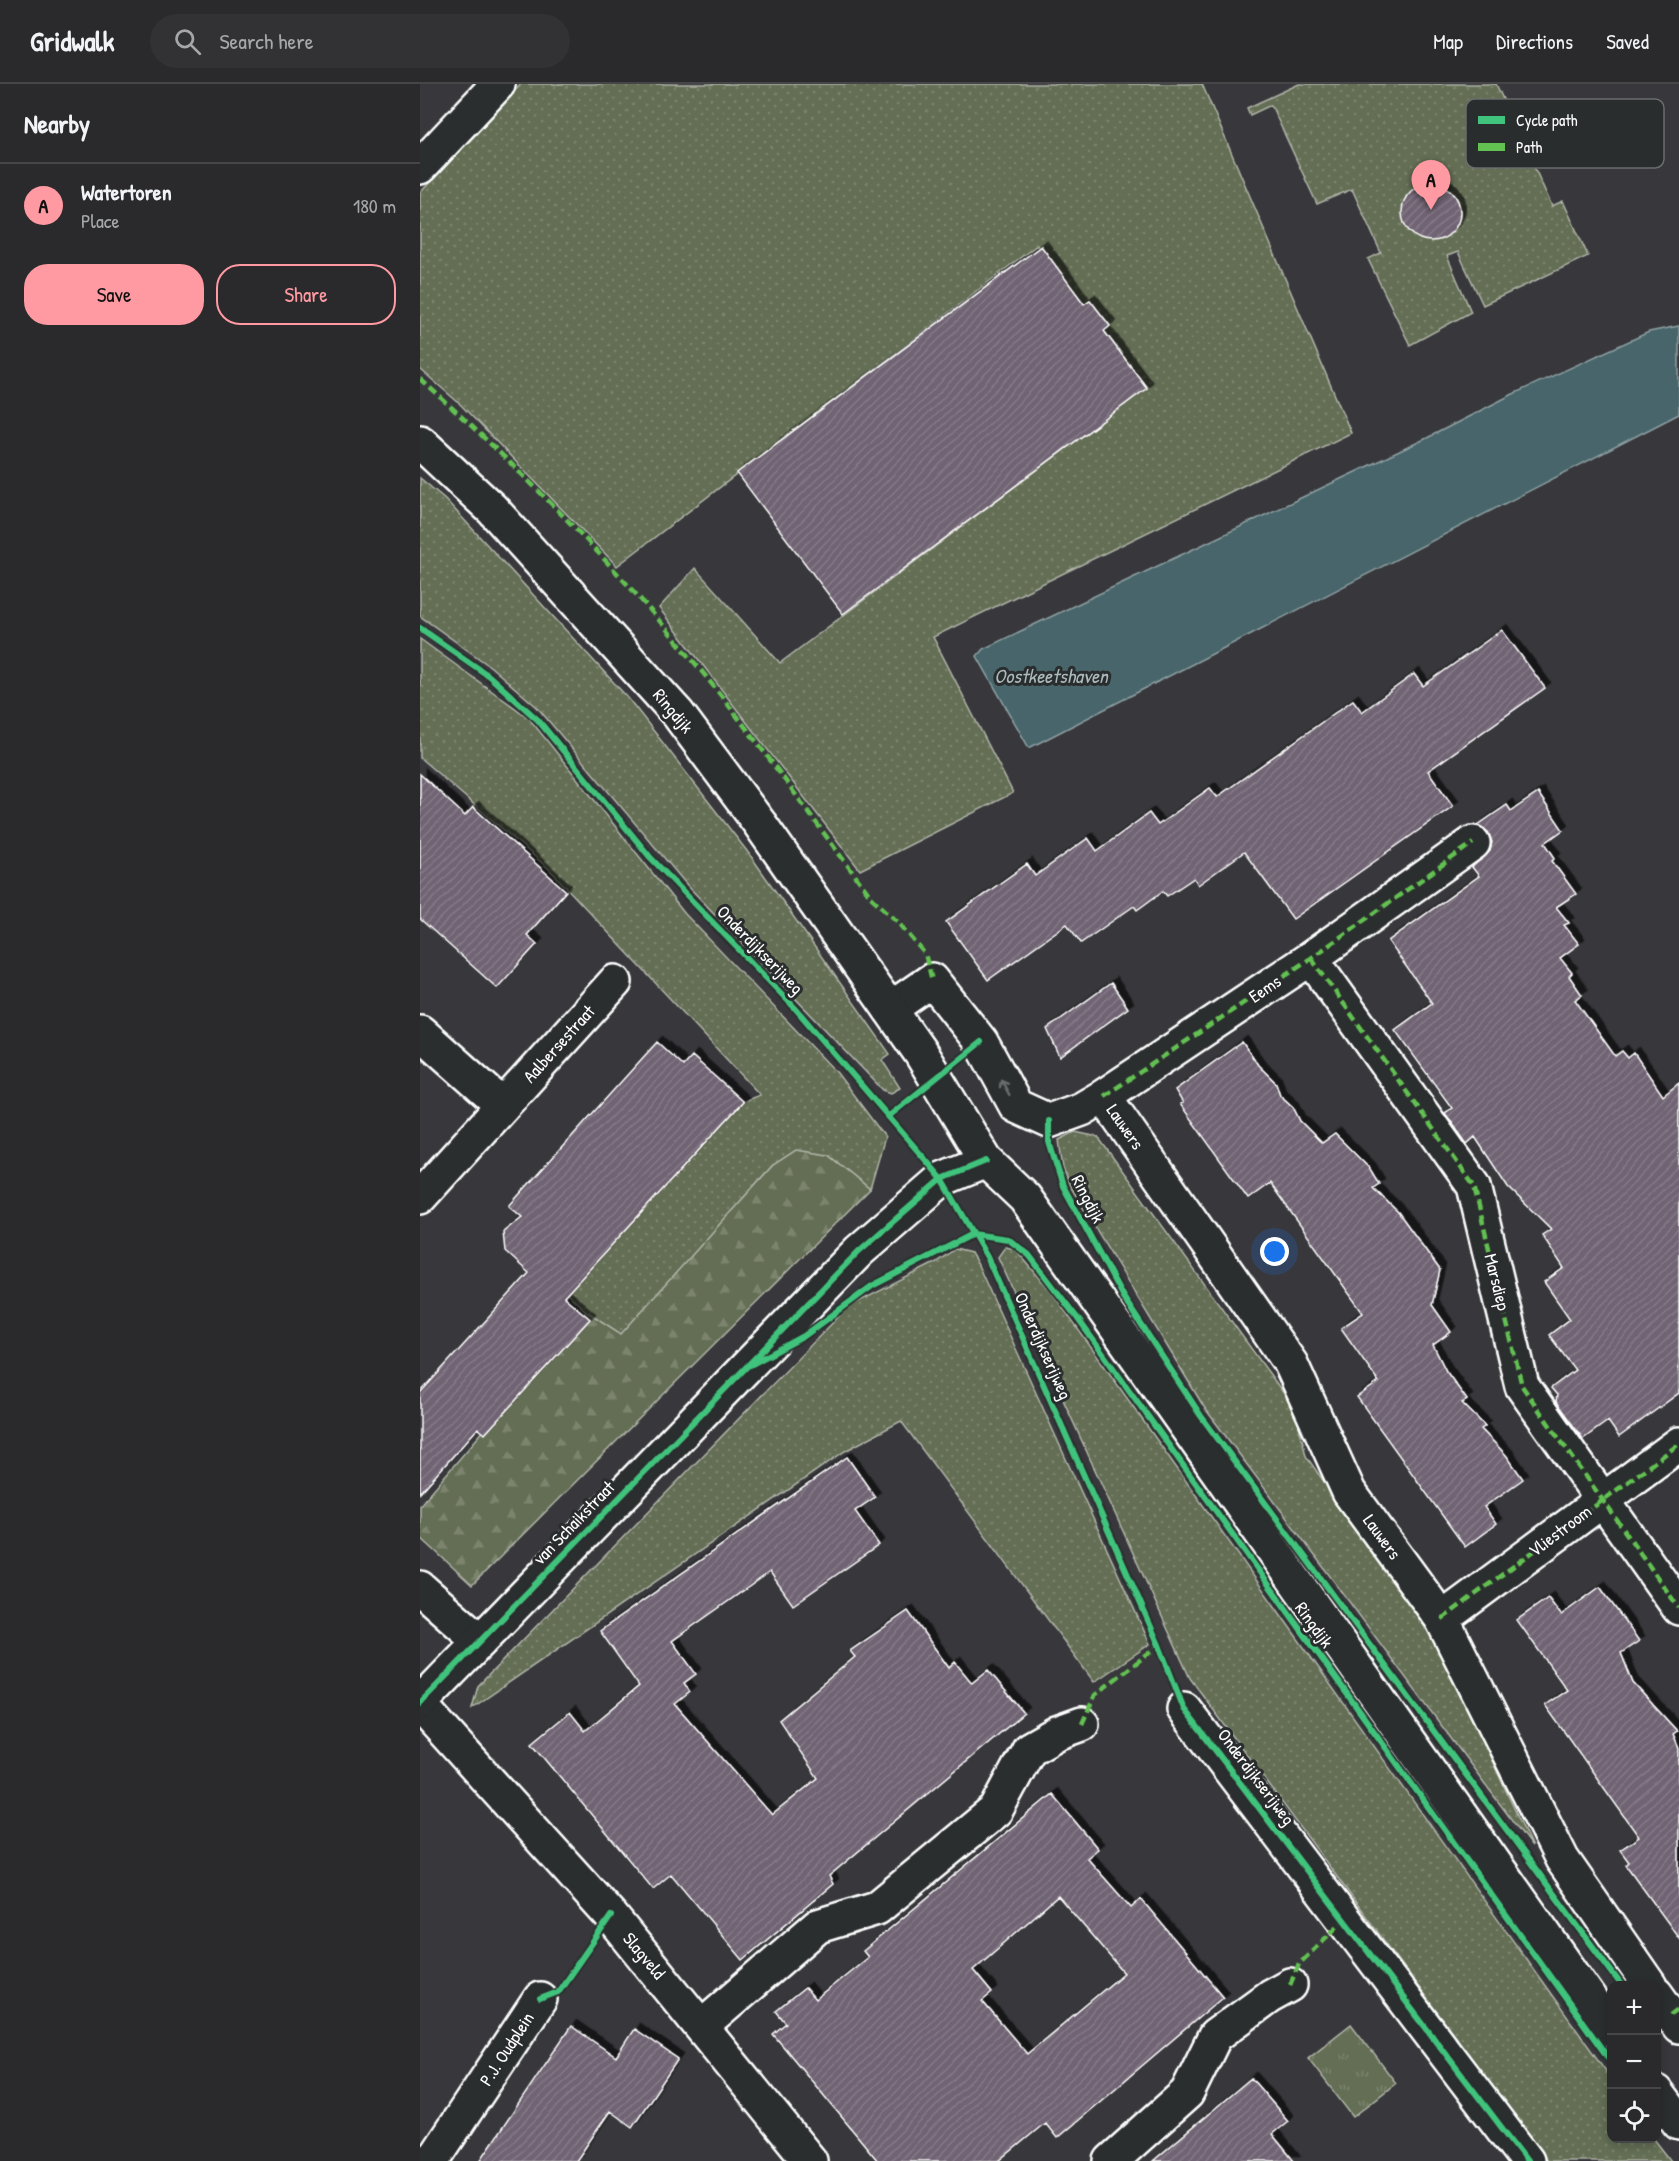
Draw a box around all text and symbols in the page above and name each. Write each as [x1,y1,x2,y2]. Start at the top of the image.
search box [150,14,570,68]
text: Gridwalk [30,22,114,60]
icon: search [171,25,204,58]
text: Search here [219,26,313,56]
text: Map [1433,27,1463,56]
text: Directions [1496,27,1573,56]
text: Saved [1606,27,1649,56]
legend [1466,99,1664,168]
text: Nearby [24,106,90,141]
text: Cycle path [1516,109,1578,131]
text: Path [1516,136,1542,158]
pin: A [1412,160,1450,210]
text: Watertoren [81,177,172,207]
text: A [39,192,48,219]
text: 180 m [353,192,396,219]
text: Place [81,207,120,234]
button: Save [24,264,204,325]
button: Share [216,264,396,325]
water label: Oostkeetshaven [994,662,1110,689]
street label: Ringdijk [647,683,700,739]
street label: Onderdijkserijweg [711,900,809,1000]
street label: Eems [1244,969,1286,1009]
street label: Aalbersestraat [517,999,601,1088]
one-way arrow [999,1079,1011,1096]
street label: Lauwers [1101,1099,1150,1155]
street label: Ringdijk [1066,1170,1111,1228]
your location [1260,1237,1289,1266]
street label: Marsdiep [1478,1251,1517,1313]
street label: Onderdijkserijweg [1009,1288,1078,1403]
street label: van Schaikstraat [527,1474,621,1570]
street label: Vliestroom [1523,1499,1596,1563]
street label: Lauwers [1358,1509,1407,1564]
street label: Ringdijk [1289,1597,1340,1653]
street label: Onderdijkserijweg [1212,1723,1301,1830]
street label: Slagveld [617,1927,671,1985]
map controls [1607,1981,1661,2143]
button: + [1607,1981,1661,2035]
street label: P.J. Oudplein [473,2007,540,2090]
button: − [1607,2035,1661,2089]
button: locate [1607,2089,1661,2143]

